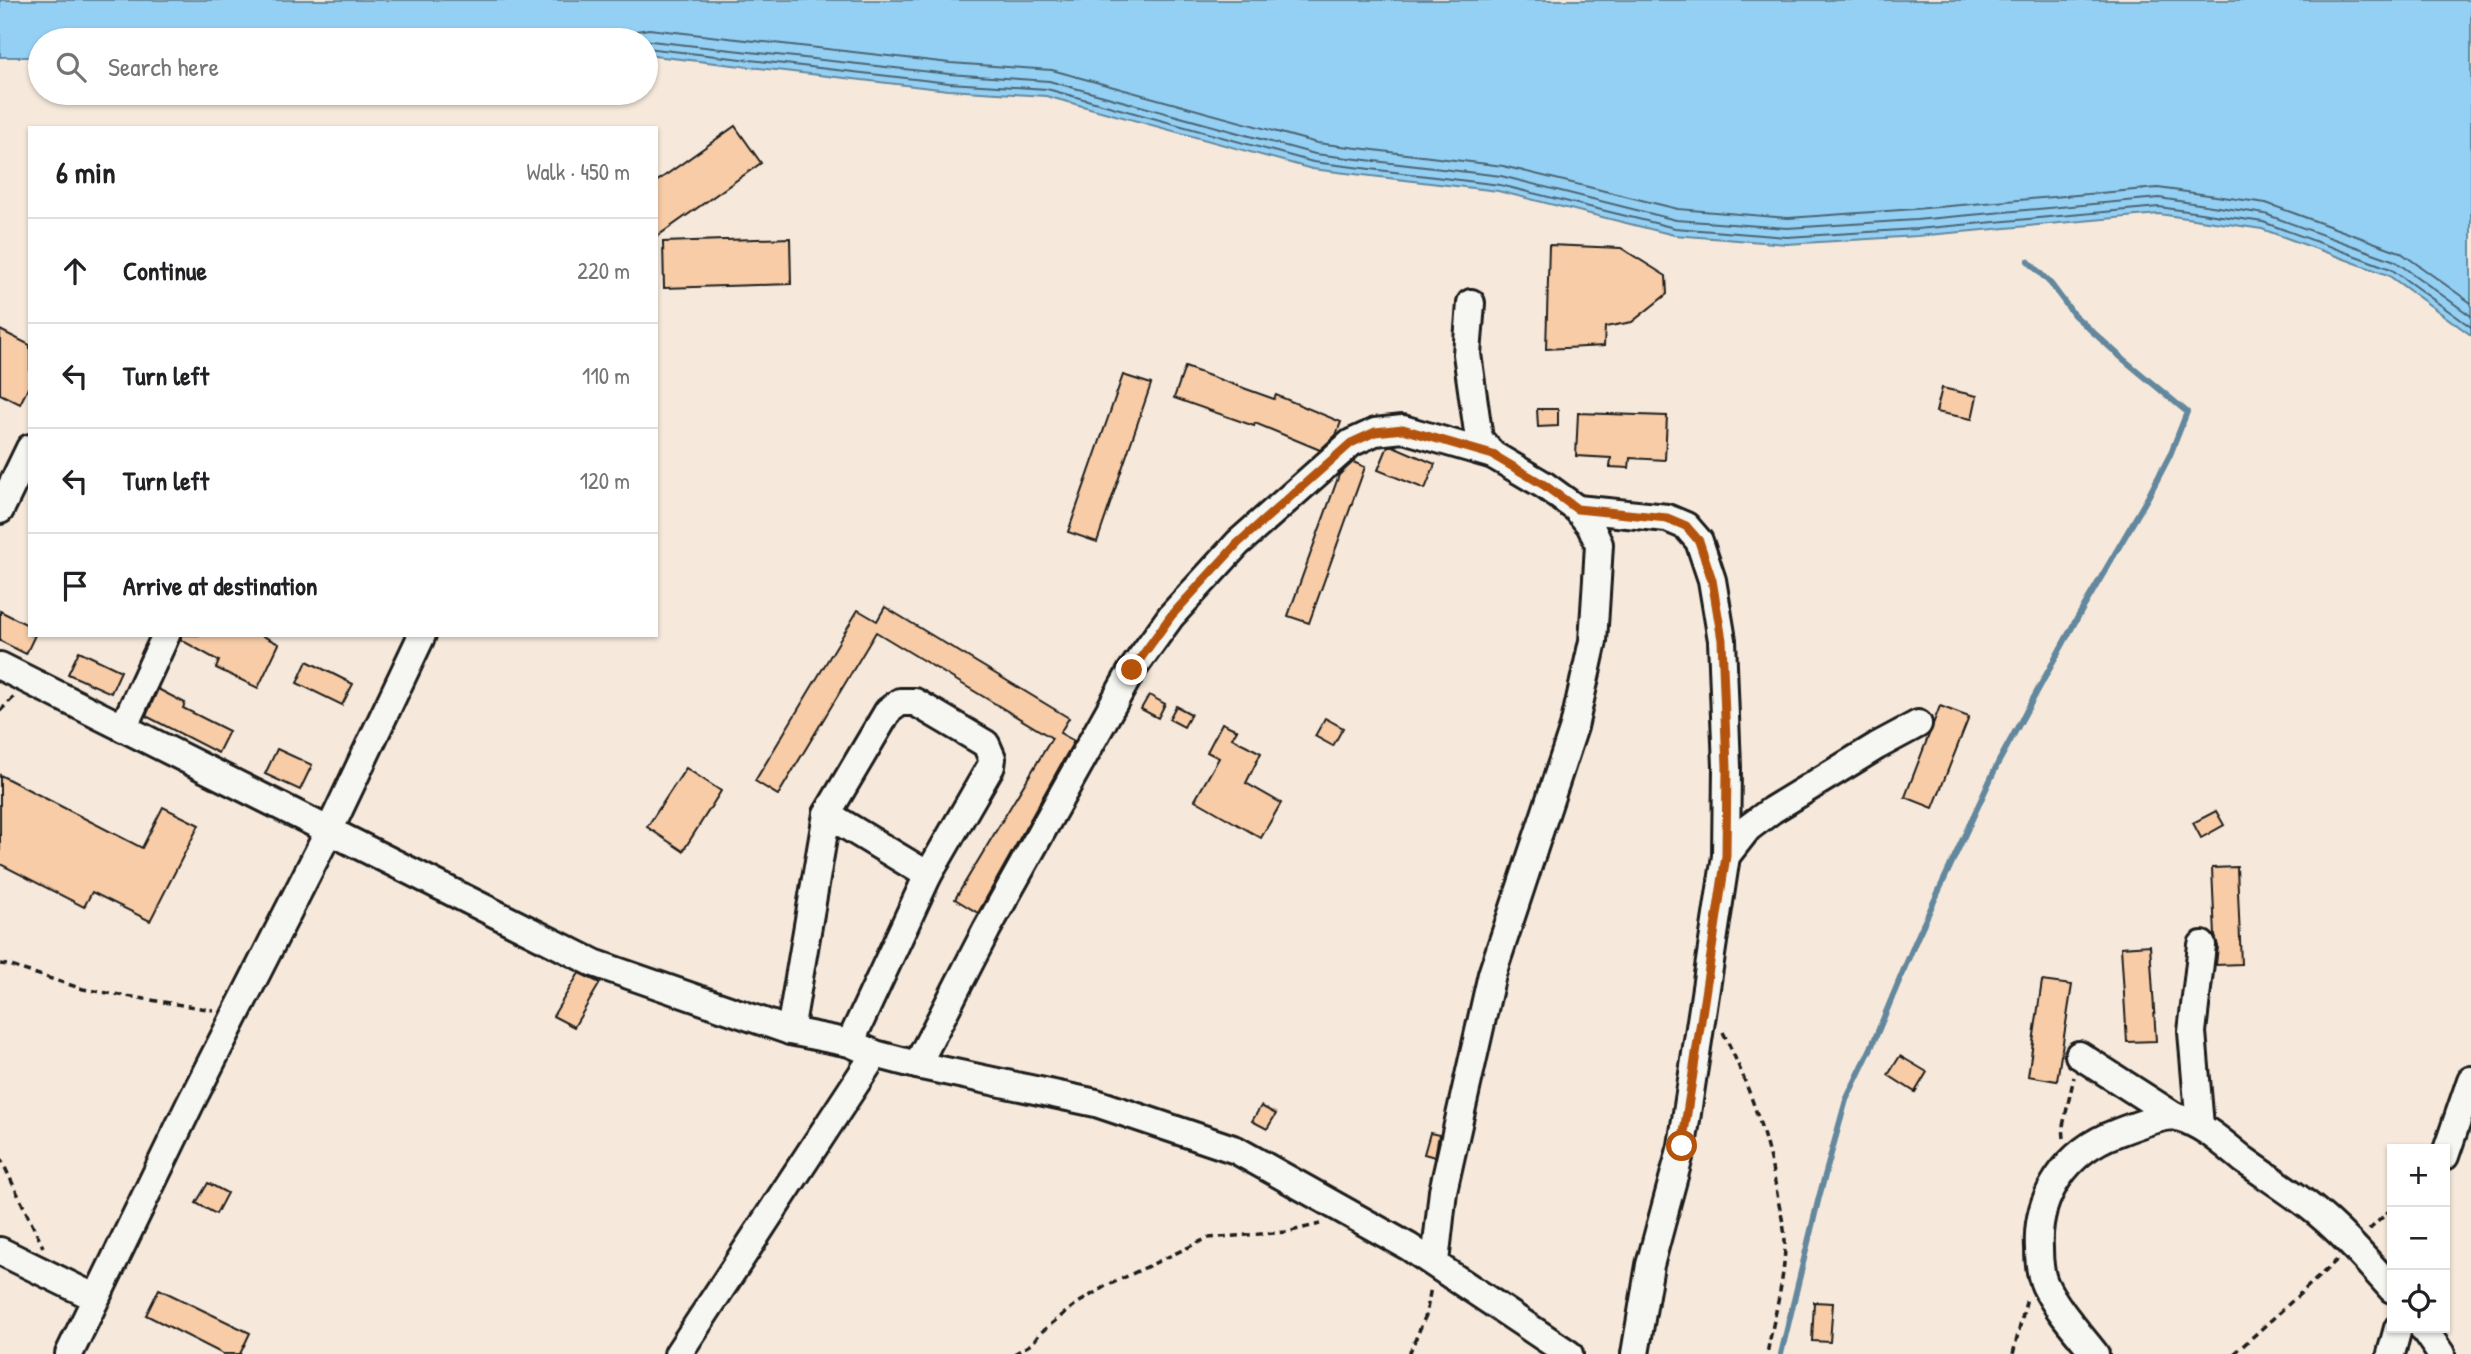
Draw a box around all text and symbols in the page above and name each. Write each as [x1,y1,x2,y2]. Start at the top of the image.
search box [28,28,658,105]
icon: search [52,48,90,86]
text: Search here [108,49,219,84]
text: 6 min [56,152,116,192]
text: Walk · 450 m [526,156,630,187]
icon: ahead [56,252,94,290]
text: Continue [123,253,207,288]
text: 220 m [577,255,630,286]
icon: left [56,357,94,395]
text: Turn left [123,358,209,393]
text: 110 m [582,360,630,391]
icon: left [56,462,94,500]
text: Turn left [123,463,209,498]
text: 120 m [580,465,630,496]
icon: arrive [56,567,94,605]
text: Arrive at destination [123,568,318,603]
route end [1116,654,1147,685]
route start [1666,1130,1697,1161]
map controls [2387,1144,2450,1333]
button: + [2387,1144,2450,1207]
button: − [2387,1207,2450,1270]
button: locate [2387,1270,2450,1333]

